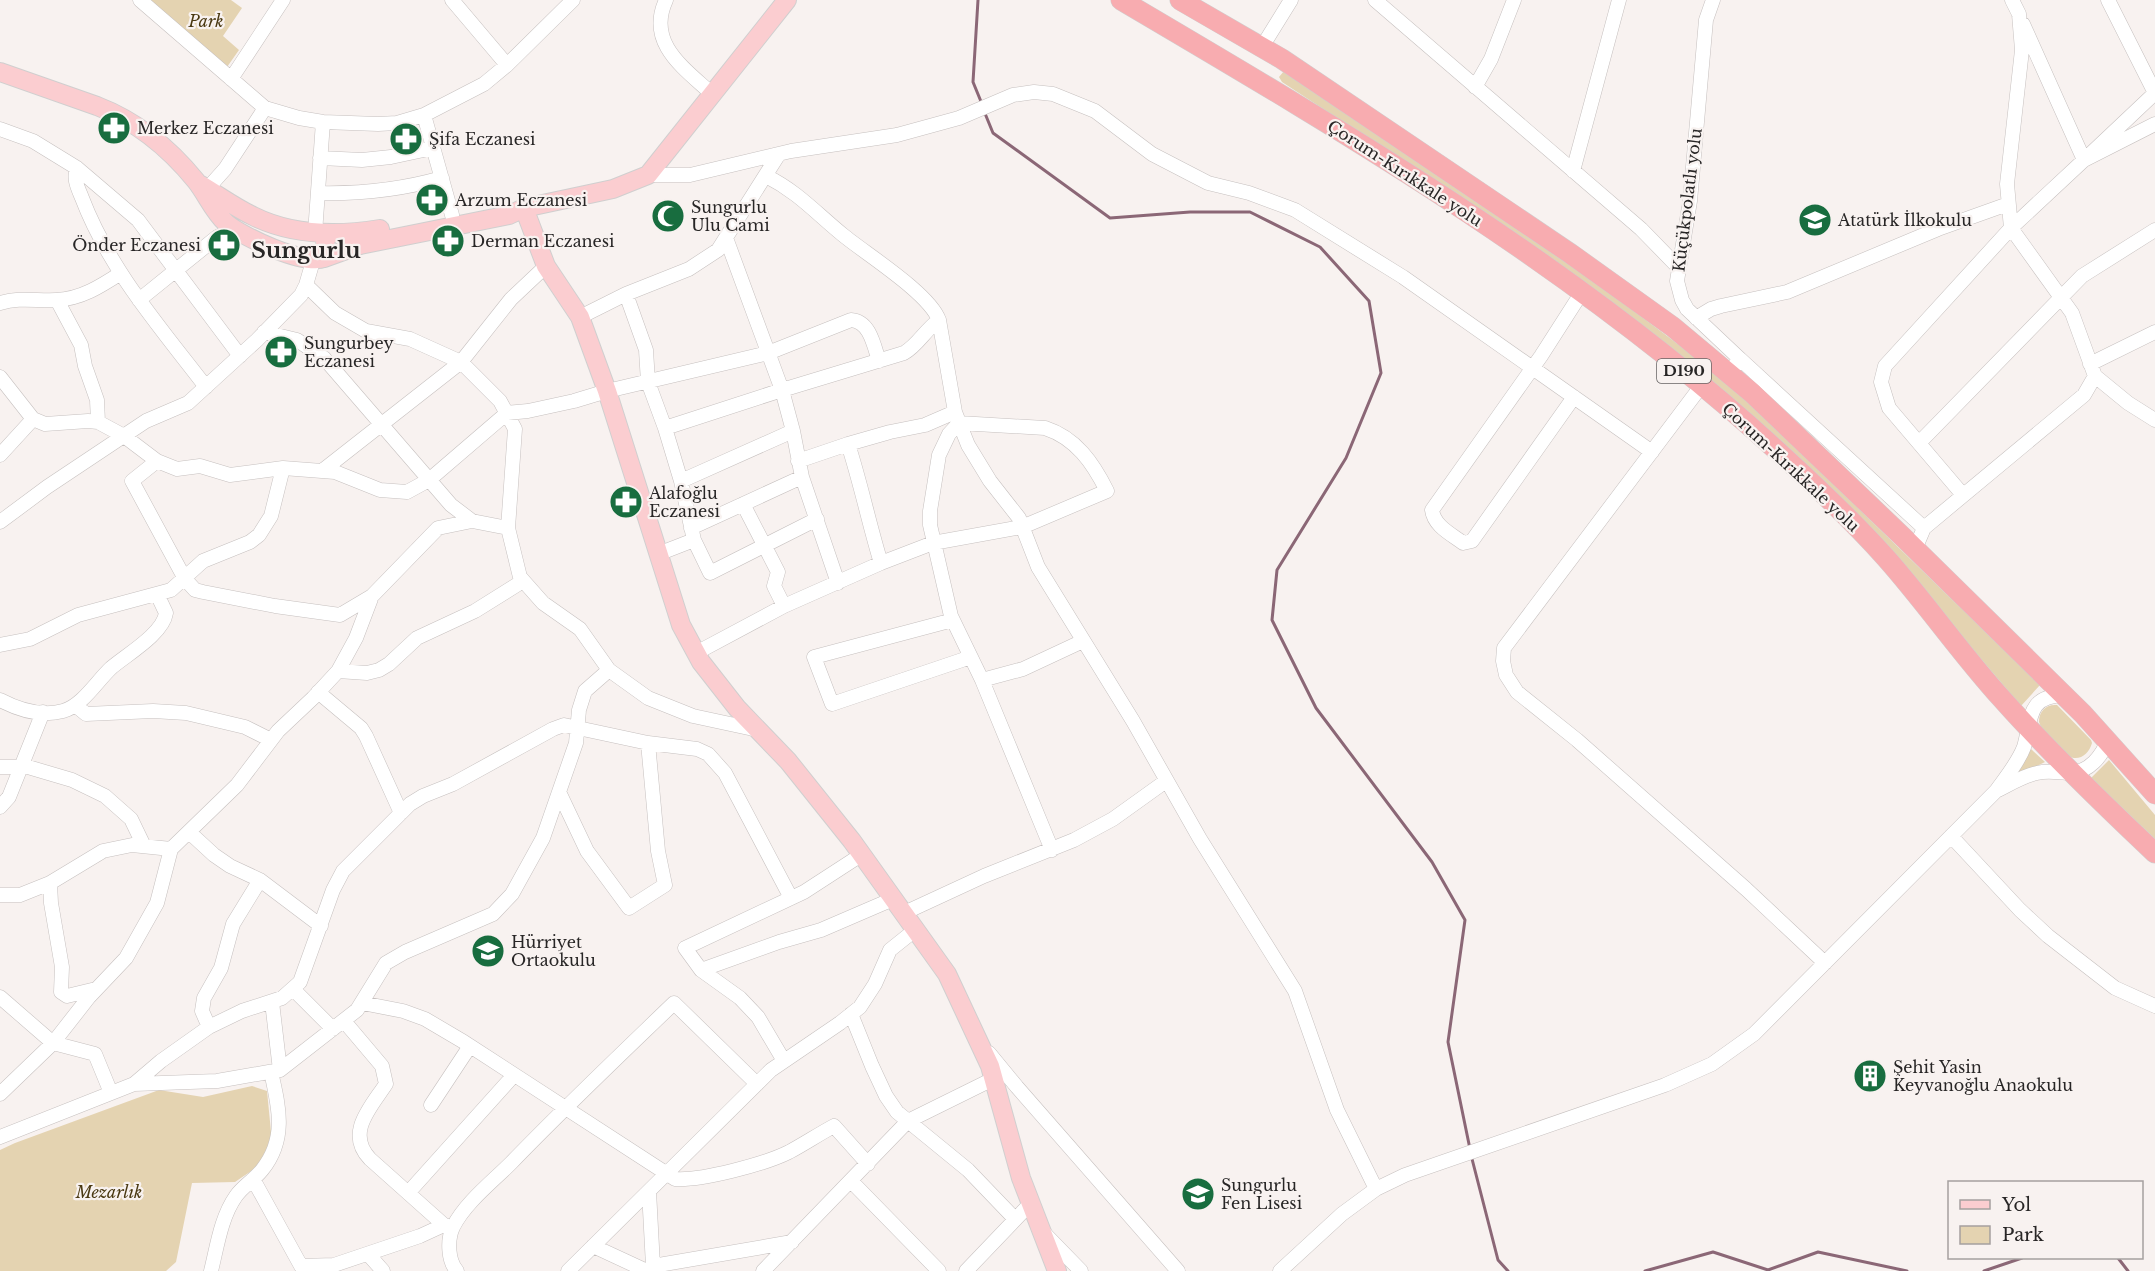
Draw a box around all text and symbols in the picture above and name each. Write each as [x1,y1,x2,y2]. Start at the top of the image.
park label: Park [188,11,223,31]
pharmacy icon: Merkez Eczanesi [96,110,132,146]
street label: Çorum-Kırıkkale yolu [1324,115,1486,231]
place label: Merkez Eczanesi [137,118,274,138]
pharmacy icon: Şifa Eczanesi [388,121,424,157]
street label: Küçükpolatlı yolu [1668,127,1706,273]
place label: Şifa Eczanesi [429,129,536,149]
pharmacy icon: Arzum Eczanesi [414,182,450,218]
place label: Arzum Eczanesi [454,190,588,210]
place label: Sungurlu Ulu Cami [691,197,770,235]
mosque icon: Sungurlu Ulu Cami [650,198,686,234]
school or university icon: Atatürk İlkokulu [1797,202,1833,238]
place label: Atatürk İlkokulu [1837,210,1972,230]
pharmacy icon: Derman Eczanesi [430,223,466,259]
pharmacy icon: Önder Eczanesi [206,227,242,263]
place label: Derman Eczanesi [471,231,615,251]
place label: Önder Eczanesi [72,235,202,255]
district label: Sungurlu [251,237,361,264]
place label: Sungurbey Eczanesi [304,333,394,371]
pharmacy icon: Sungurbey Eczanesi [263,334,299,370]
road number: D190 [1657,359,1711,383]
street label: Çorum-Kırıkkale yolu [1718,398,1864,536]
place label: Alafoğlu Eczanesi [648,483,720,521]
pharmacy icon: Alafoğlu Eczanesi [608,484,644,520]
place label: Hürriyet Ortaokulu [511,932,596,970]
school or university icon: Hürriyet Ortaokulu [470,933,506,969]
place label: Şehit Yasin Keyvanoğlu Anaokulu [1893,1057,2073,1095]
building icon: Şehit Yasin Keyvanoğlu Anaokulu [1852,1058,1888,1094]
place label: Sungurlu Fen Lisesi [1221,1175,1303,1213]
school or university icon: Sungurlu Fen Lisesi [1180,1176,1216,1212]
legend [1948,1181,2143,1259]
park label: Mezarlık [75,1182,142,1202]
text: Yol [2001,1194,2031,1216]
text: Park [2002,1224,2044,1246]

